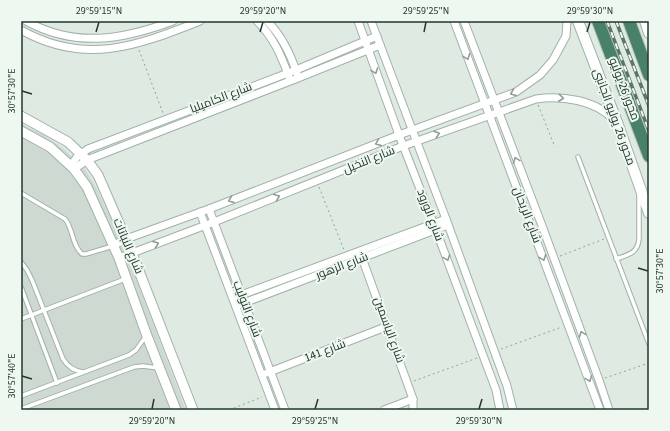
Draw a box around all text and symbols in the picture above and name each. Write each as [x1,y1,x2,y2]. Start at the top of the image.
text: 29°59'15"N [76,4,122,18]
text: 29°59'20"N [240,4,286,18]
text: 29°59'25"N [403,4,449,18]
text: 29°59'30"N [567,4,613,18]
one-way arrow [463,54,471,61]
street label: محور 26 يوليو [604,55,644,123]
street label: محور 26 يوليو الجانبى [589,66,639,168]
one-way arrow [371,67,379,74]
text: 30°57'30"E [5,68,19,114]
street label: شارع الكاميليا [187,78,255,118]
one-way arrow [509,88,516,96]
one-way arrow [558,93,564,102]
one-way arrow [433,130,440,139]
one-way arrow [374,138,381,146]
street label: شارع النخيل [340,142,398,178]
one-way arrow [513,156,521,163]
street label: شارع الريحان [509,185,545,246]
street label: شارع الورود [412,186,448,244]
one-way arrow [273,194,280,202]
one-way arrow [227,195,235,203]
street label: شارع النباتات [109,216,147,277]
one-way arrow [152,241,159,249]
street label: شارع الزهور [312,248,371,284]
text: 30°57'30"E [653,248,667,294]
one-way arrow [442,254,450,261]
one-way arrow [539,254,547,261]
street label: شارع التوليب [228,278,266,340]
street label: شارع الياسمين [369,295,409,365]
one-way arrow [578,330,586,337]
street label: شارع 141 [302,335,348,367]
text: 30°57'40"E [5,353,19,399]
one-way arrow [584,376,592,383]
text: 29°59'20"N [129,414,175,428]
text: 29°59'25"N [292,414,338,428]
text: 29°59'30"N [456,414,502,428]

